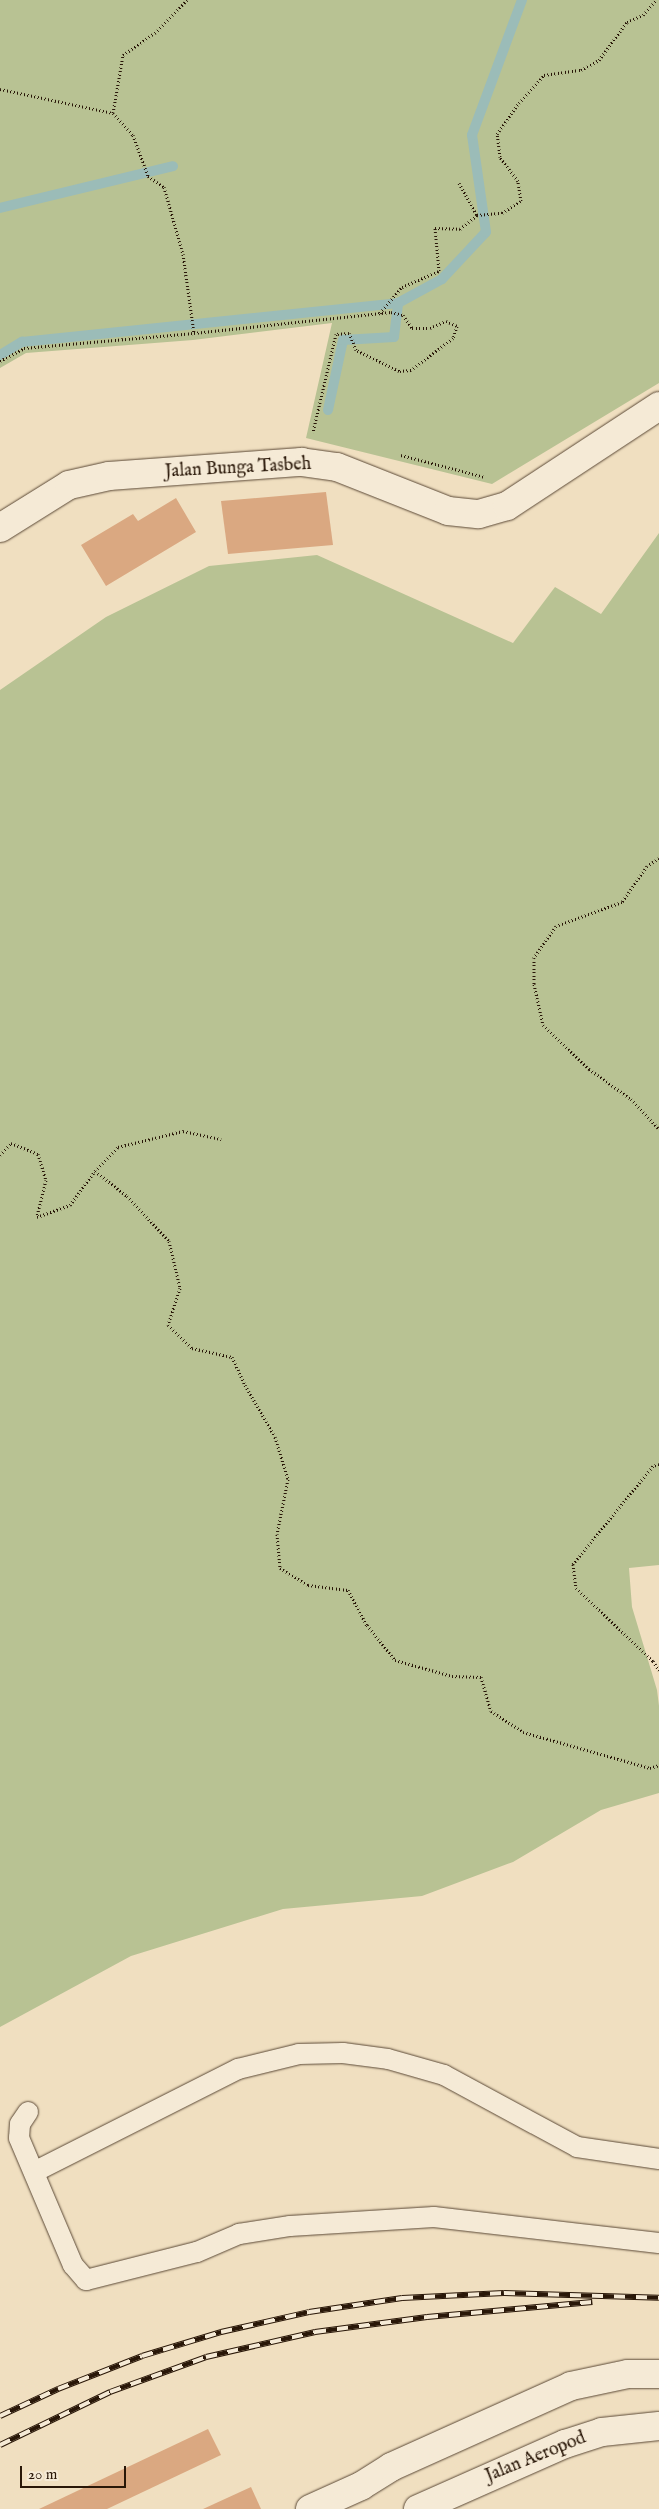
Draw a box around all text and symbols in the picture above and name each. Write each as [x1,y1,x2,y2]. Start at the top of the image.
street label: Jalan Bunga Tasbeh [164,454,312,484]
street label: Jalan Aeropod [483,2428,589,2488]
scale bar [22,2456,129,2488]
text: 20 m [28,2465,57,2484]

